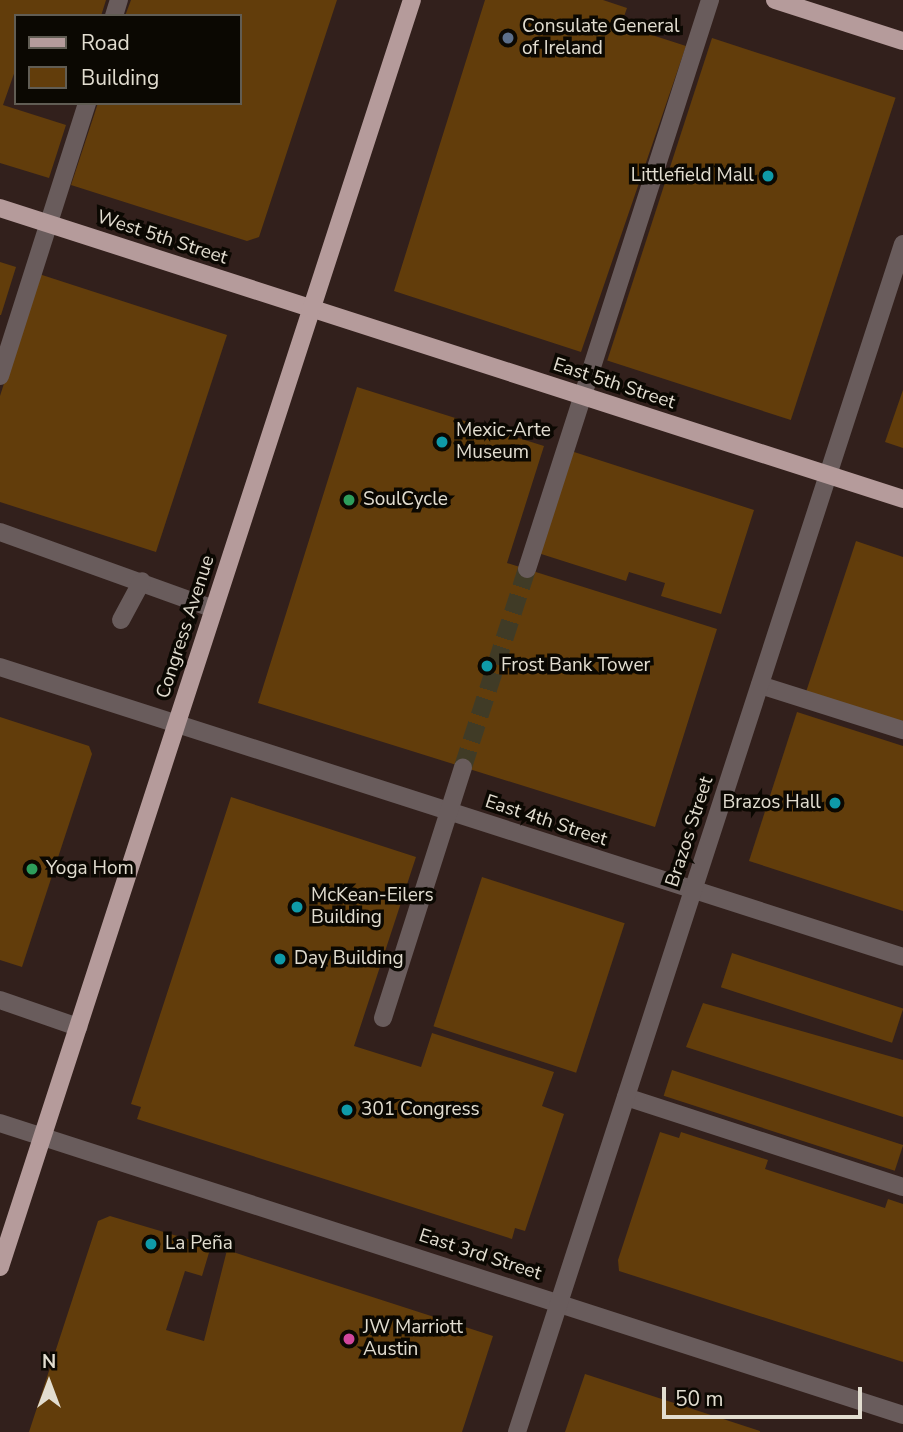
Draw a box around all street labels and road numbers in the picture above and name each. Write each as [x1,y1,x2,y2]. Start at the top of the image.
street label: West 5th Street [94,206,230,270]
street label: East 5th Street [550,354,678,414]
street label: Congress Avenue [152,553,220,701]
street label: Brazos Street [661,774,719,890]
street label: East 4th Street [482,791,610,851]
street label: East 3rd Street [416,1224,544,1286]

